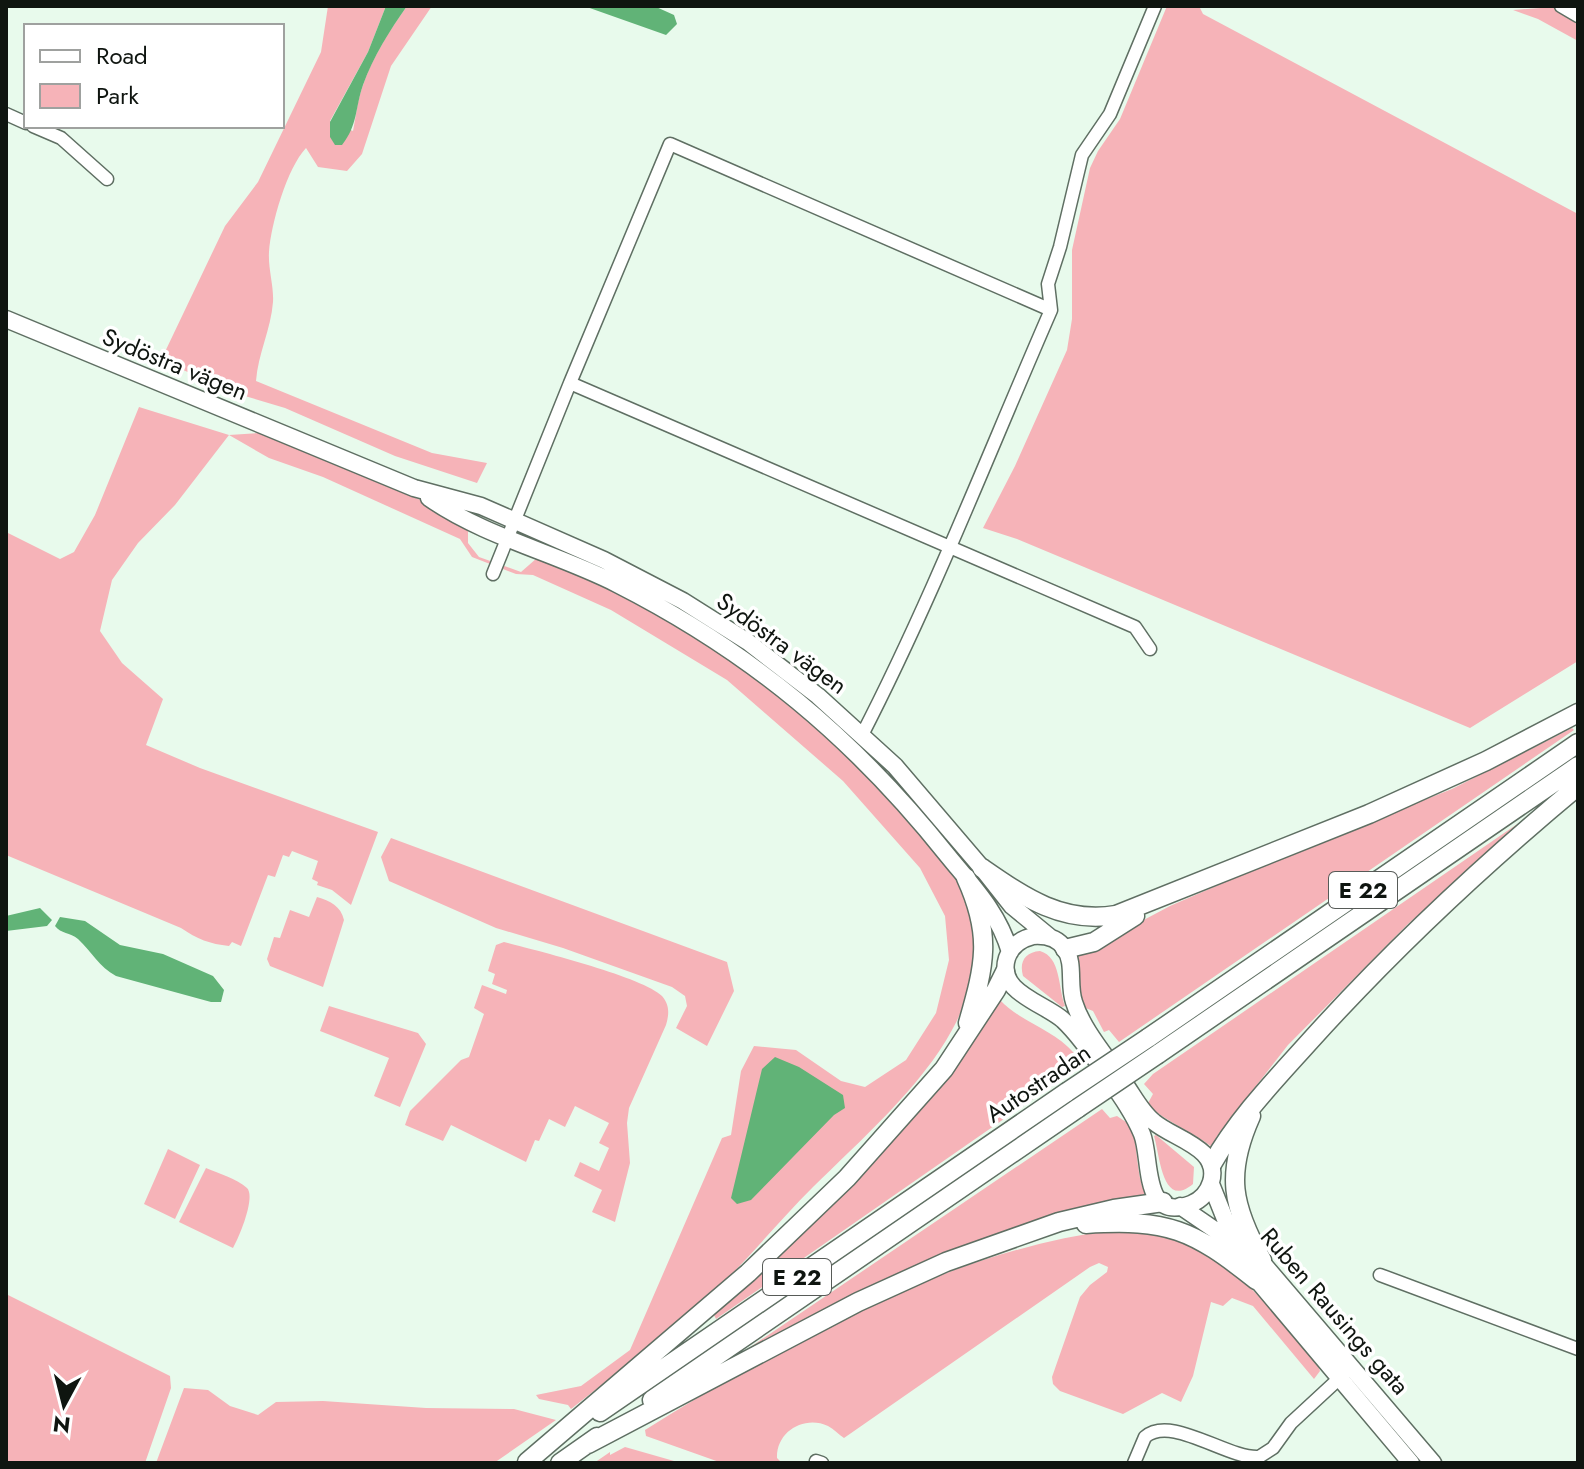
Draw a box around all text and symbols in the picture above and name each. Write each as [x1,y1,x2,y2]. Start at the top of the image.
legend [24,24,284,128]
text: Road [96,38,148,73]
text: Park [96,78,139,113]
street label: Sydöstra vägen [97,319,253,409]
street label: Sydöstra vägen [710,584,854,702]
road number: E 22 [1329,872,1397,908]
street label: Autostradan [979,1035,1097,1131]
street label: Ruben Rausings gata [1253,1220,1417,1402]
road number: E 22 [763,1259,831,1295]
north arrow [24,1365,104,1445]
text: N [51,1408,72,1442]

